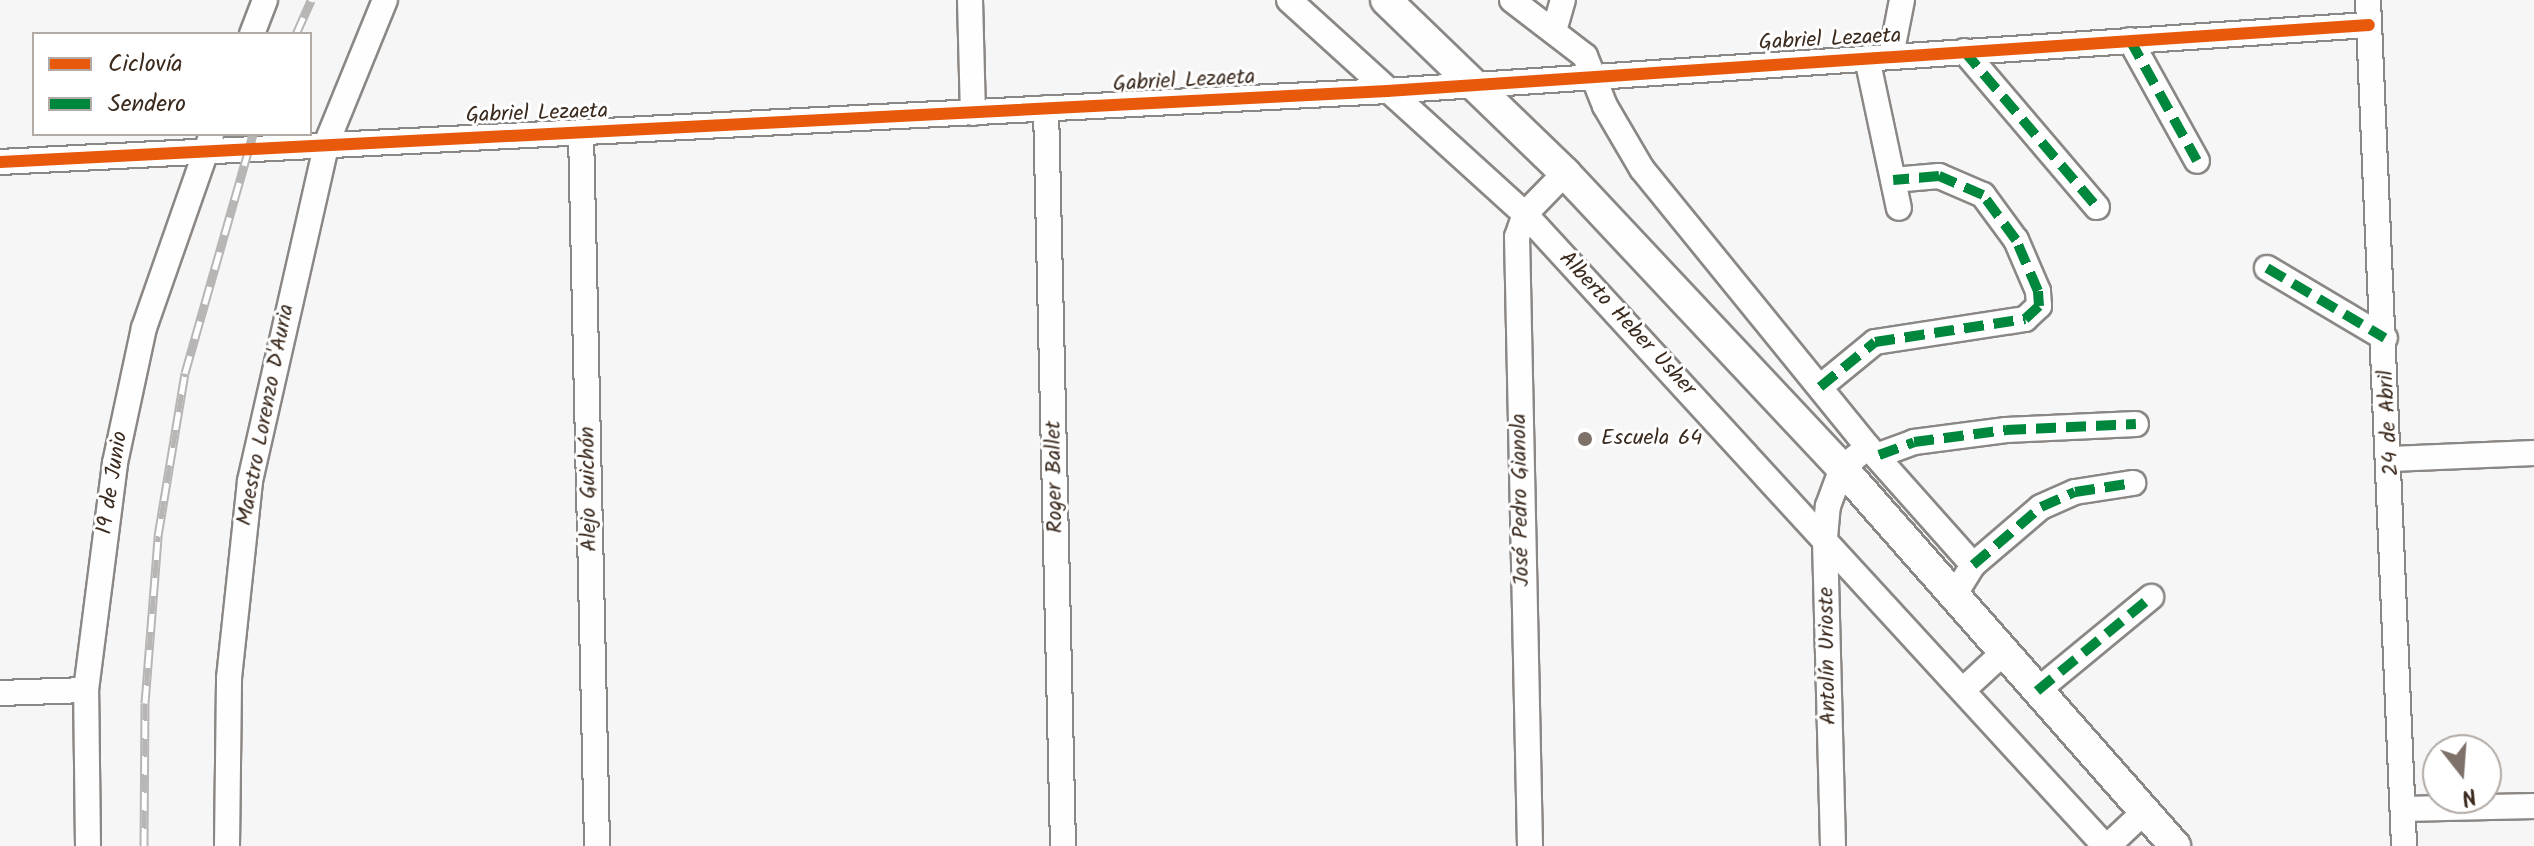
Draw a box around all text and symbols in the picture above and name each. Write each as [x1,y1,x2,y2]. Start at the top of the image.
street label: Gabriel Lezaeta [1758,23,1902,57]
legend [32,32,312,136]
text: Ciclovía [108,45,183,84]
street label: Gabriel Lezaeta [1112,64,1256,98]
text: Sendero [108,85,186,124]
street label: Gabriel Lezaeta [465,98,609,130]
street label: Alberto Heber Usher [1553,246,1701,402]
street label: Maestro Lorenzo D'Auria [232,302,300,528]
street label: 24 de Abril [2373,369,2405,477]
street label: José Pedro Gianola [1506,413,1536,587]
street label: Roger Ballet [1041,420,1069,534]
street label: Alejo Guichón [575,426,603,552]
place label: Escuela 64 [1601,426,1702,452]
street label: 19 de Junio [92,430,134,536]
marker: Escuela 64 [1576,430,1594,448]
street label: Antolín Urioste [1814,587,1842,725]
north arrow [2422,734,2502,814]
text: N [2457,777,2480,814]

